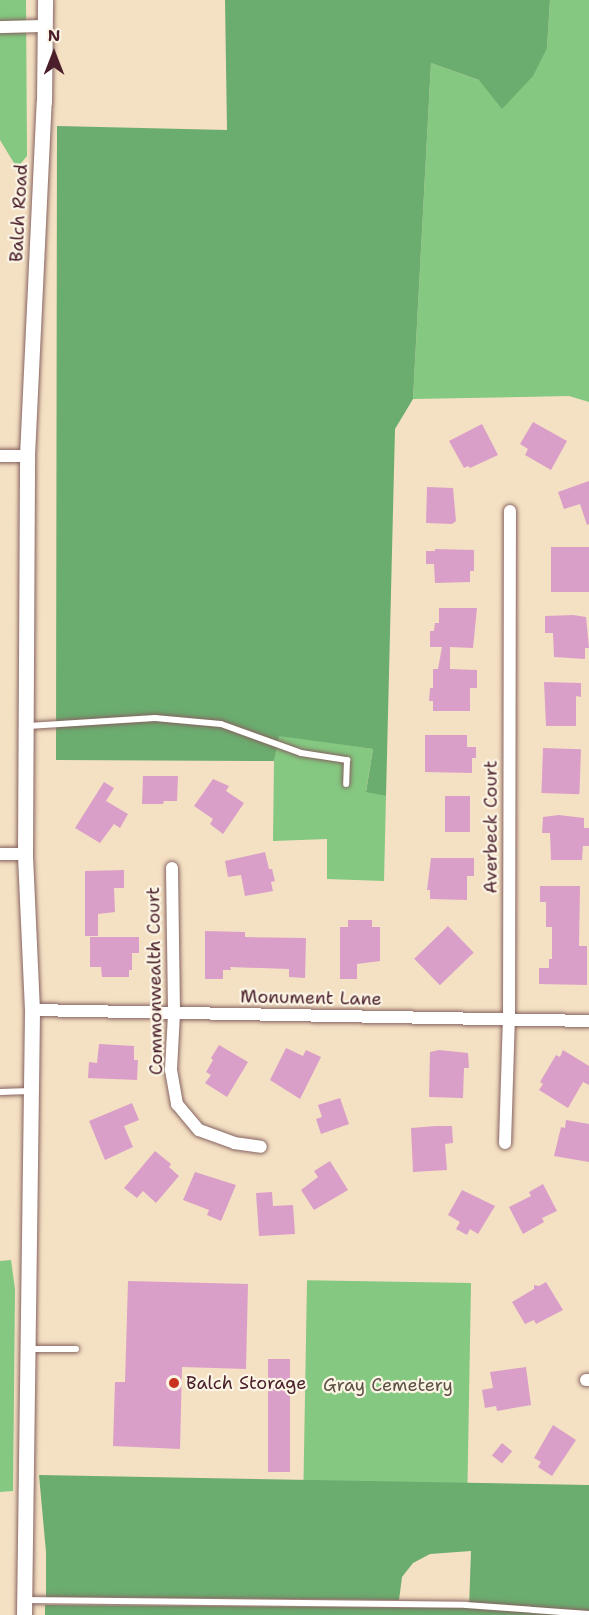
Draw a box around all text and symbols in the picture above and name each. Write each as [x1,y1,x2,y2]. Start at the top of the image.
north arrow [24,24,84,84]
text: N [48,25,60,46]
street label: Balch Road [6,163,32,263]
street label: Averbeck Court [480,760,502,894]
street label: Commonwealth Court [143,887,167,1075]
street label: Monument Lane [240,986,382,1010]
place label: Balch Storage [186,1372,306,1394]
park label: Gray Cemetery [323,1374,453,1396]
marker: Balch Storage [167,1376,181,1390]

